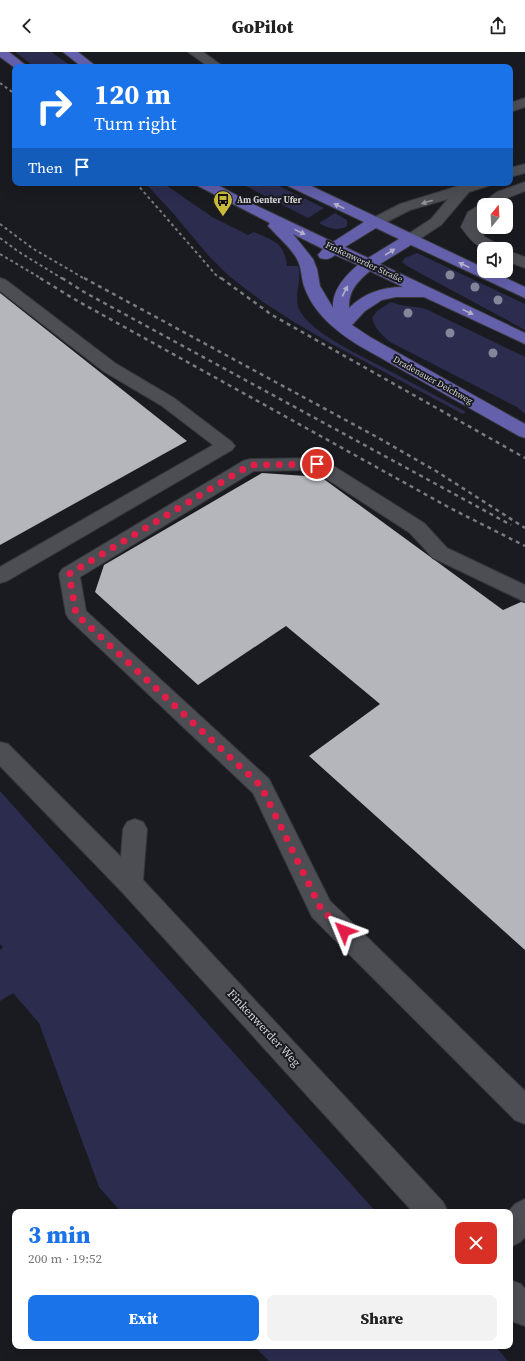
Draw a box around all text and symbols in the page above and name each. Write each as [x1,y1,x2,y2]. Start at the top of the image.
text: GoPilot [232,14,293,39]
icon: back [16,15,38,37]
icon: share [487,15,509,37]
text: 120 m [94,75,171,113]
icon: right [28,80,80,132]
text: Turn right [94,111,176,136]
icon: arrive [71,156,93,178]
text: Then [28,157,63,178]
bus stop icon: Am Genter Ufer [212,189,234,217]
place label: Am Genter Ufer [237,194,303,206]
north arrow [477,198,513,234]
map controls [477,198,513,278]
one-way arrow [420,199,432,205]
one-way arrow [334,203,345,209]
one-way arrow [295,229,306,235]
street label: Finkenwerder Straße [323,239,405,285]
button: sound [477,242,513,278]
one-way arrow [385,248,395,256]
one-way arrow [459,262,470,268]
one-way arrow [342,285,348,297]
one-way arrow [462,309,474,315]
street label: Dradenauer Deichweg [391,353,475,407]
pin [300,447,334,481]
icon: arrive [306,453,328,475]
position arrow [323,910,365,952]
street label: Finkenwerder Weg [224,986,304,1070]
text: 3 min [28,1218,91,1251]
button: close [455,1222,497,1264]
text: 200 m · 19:52 [28,1250,102,1267]
button: Exit [28,1295,259,1341]
button: Share [267,1295,497,1341]

